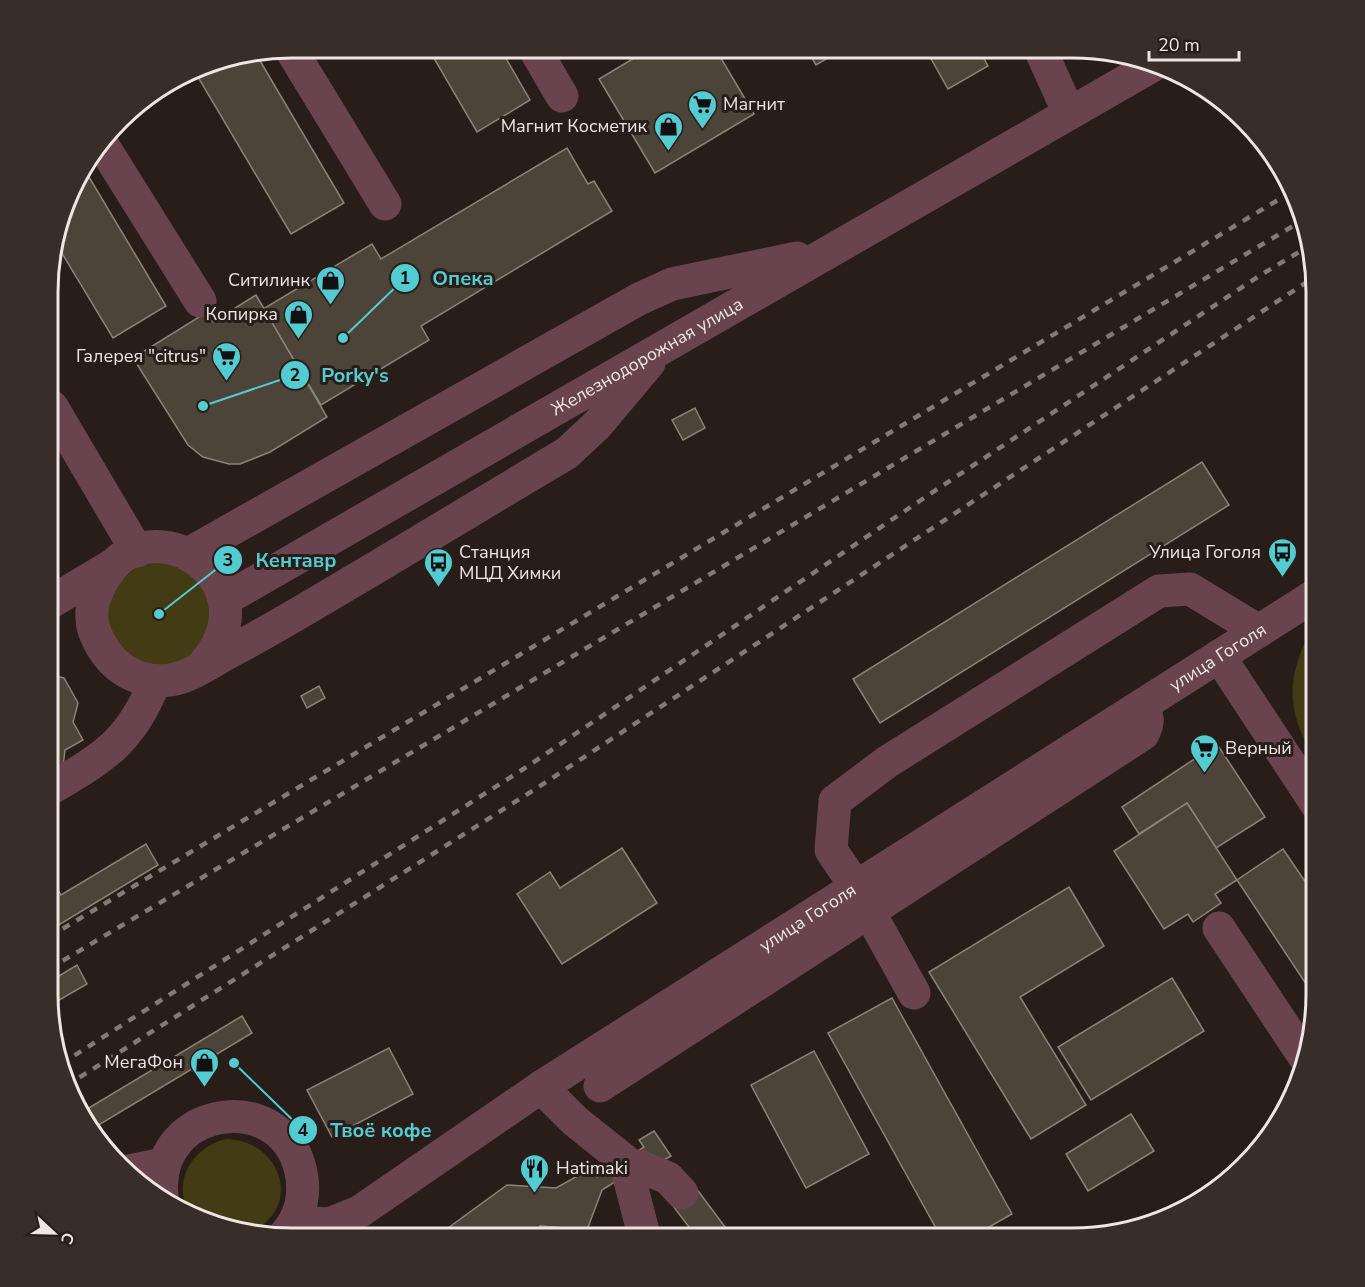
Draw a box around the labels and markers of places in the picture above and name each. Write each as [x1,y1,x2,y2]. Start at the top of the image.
supermarket icon: Магнит [686,88,718,130]
place label: Магнит [723,92,785,116]
shop icon: Магнит Косметик [652,110,684,152]
place label: Магнит Косметик [501,114,648,138]
callout: Опека [390,259,505,297]
shop icon: Ситилинк [315,264,347,306]
place label: Ситилинк [228,268,311,292]
shop icon: Копирка [283,298,315,340]
place label: Копирка [206,302,278,326]
supermarket icon: Галерея "citrus" [211,340,243,382]
place label: Галерея "citrus" [76,344,206,368]
callout: Porky's [280,356,401,394]
bus stop icon: Улица Гоголя [1266,536,1298,578]
place label: Станция МЦД Химки [459,540,561,585]
place label: Улица Гоголя [1148,540,1261,564]
callout: Кентавр [213,541,348,579]
bus stop icon: Станция МЦД Химки [422,546,454,588]
supermarket icon: Верный [1188,732,1220,774]
place label: Верный [1225,736,1292,760]
shop icon: МегаФон [188,1046,220,1088]
place label: МегаФон [104,1050,183,1074]
callout: Твоё кофе [288,1111,443,1149]
restaurant icon: Hatimaki [519,1152,551,1194]
place label: Hatimaki [556,1156,628,1180]

